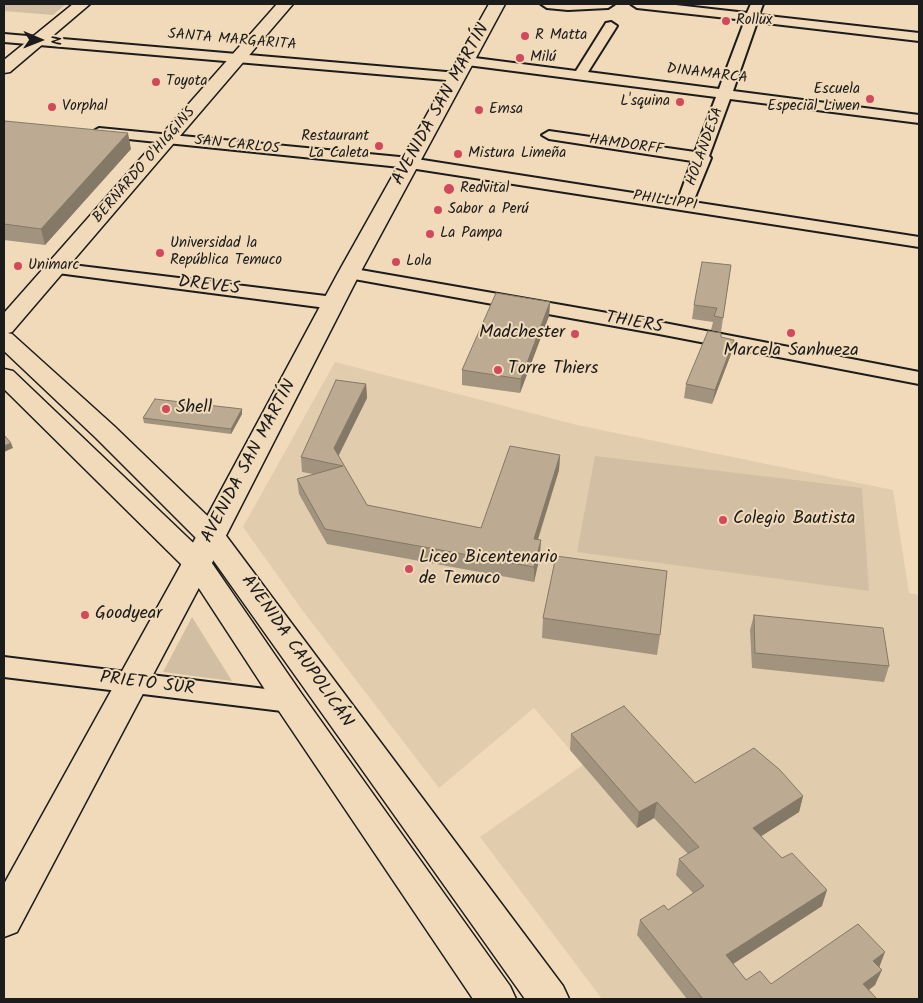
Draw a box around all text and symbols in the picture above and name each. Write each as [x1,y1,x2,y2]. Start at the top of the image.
place label: Rollux [736,12,773,30]
north arrow [15,15,65,65]
marker: Rollux [720,15,732,27]
street label: AVENIDA SAN MARTÍN [389,20,495,190]
street label: SANTA MARGARITA [167,26,297,56]
place label: R Matta [535,27,587,45]
marker: R Matta [519,30,531,42]
text: N [44,36,66,45]
place label: Milú [530,49,556,67]
marker: Milú [514,52,526,64]
street label: DINAMARCA [665,61,749,89]
place label: Toyota [166,73,207,91]
marker: Toyota [150,76,162,88]
place label: Escuela Especial Liwen [767,81,860,116]
place label: L'squina [620,93,670,111]
marker: Escuela Especial Liwen [864,93,876,105]
marker: L'squina [674,96,686,108]
place label: Vorphal [62,98,108,116]
marker: Vorphal [46,101,58,113]
place label: Emsa [489,101,523,119]
marker: Emsa [473,104,485,116]
street label: BERNARDO O'HIGGINS [90,105,200,227]
street label: HOLANDESA [683,105,729,189]
place label: Restaurant La Caleta [301,128,369,163]
street label: HAMDORFF [588,132,664,160]
street label: SAN CARLOS [194,133,280,159]
marker: Restaurant La Caleta [373,140,385,152]
place label: Mistura Limeña [468,145,566,163]
marker: Mistura Limeña [452,148,464,160]
place label: Redvital [460,180,509,198]
marker: Redvital [442,182,456,196]
street label: PHILLIPPI [632,188,698,216]
place label: Sabor a Perú [448,201,529,219]
marker: Sabor a Perú [432,204,444,216]
place label: La Pampa [440,225,503,243]
marker: La Pampa [424,228,436,240]
place label: Universidad la República Temuco [170,235,282,270]
marker: Universidad la República Temuco [154,247,166,259]
place label: Lola [406,253,432,271]
marker: Lola [390,256,402,268]
place label: Unimarc [28,257,79,275]
marker: Unimarc [12,260,24,272]
street label: DREVES [177,272,241,302]
street label: THIERS [604,308,664,340]
place label: Madchester [479,323,565,345]
marker: Marcela Sanhueza [785,327,797,339]
marker: Madchester [569,328,581,340]
place label: Marcela Sanhueza [723,341,859,363]
place label: Torre Thiers [508,359,598,381]
marker: Torre Thiers [492,364,504,376]
street label: AVENIDA SAN MARTÍN [198,377,302,547]
place label: Shell [176,398,212,420]
marker: Shell [160,403,172,415]
place label: Colegio Bautista [733,509,856,531]
marker: Colegio Bautista [717,514,729,526]
place label: Liceo Bicentenario de Temuco [419,548,558,590]
marker: Liceo Bicentenario de Temuco [403,563,415,575]
street label: AVENIDA CAUPOLICÁN [235,572,357,732]
place label: Goodyear [95,604,162,626]
marker: Goodyear [79,609,91,621]
street label: PRIETO SUR [98,668,196,702]

